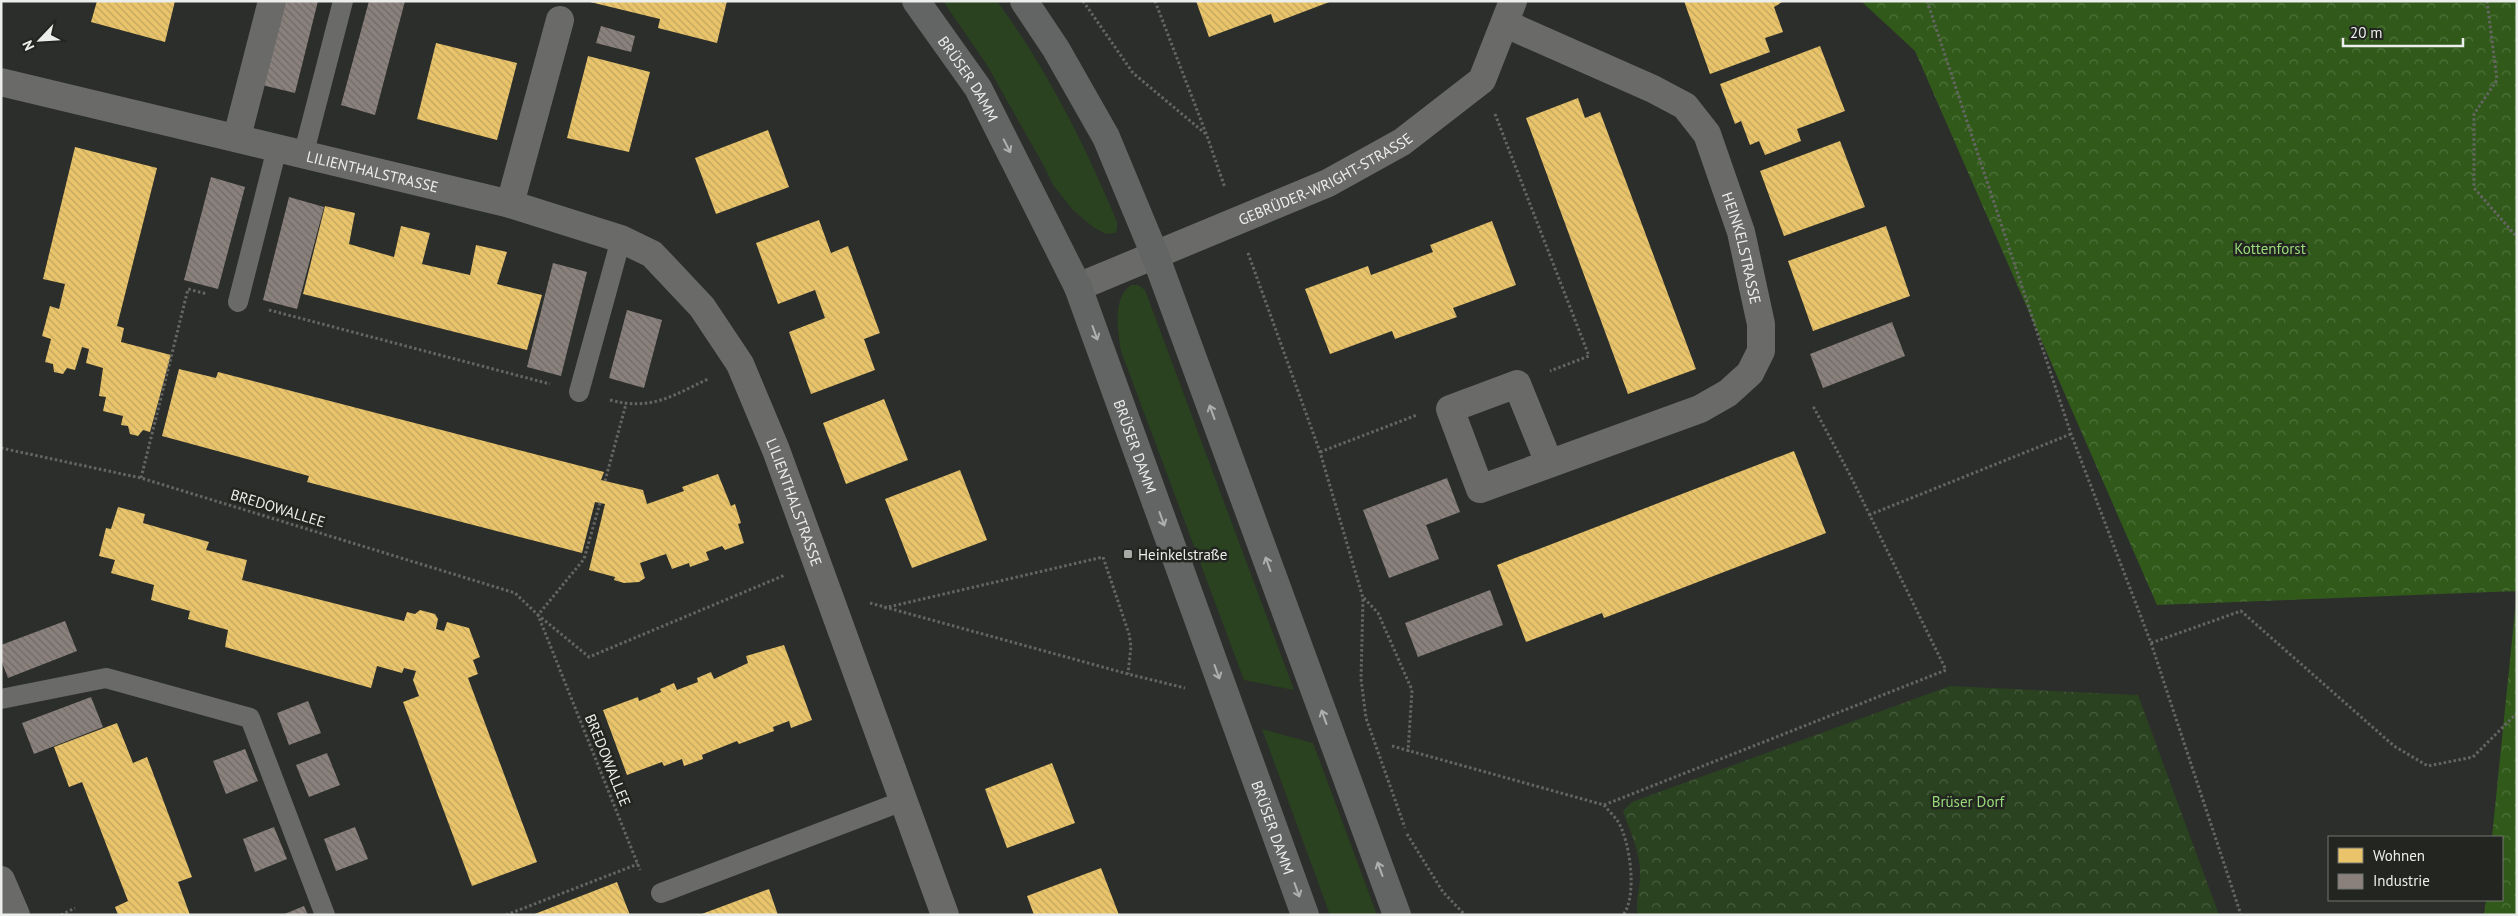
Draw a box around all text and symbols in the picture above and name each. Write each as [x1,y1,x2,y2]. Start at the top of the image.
north arrow [15,15,65,65]
scale bar [2343,15,2463,47]
text: 20 m [2350,23,2383,42]
street label: BRÜSER DAMM [934,32,1003,125]
text: N [18,38,38,53]
street label: GEBRÜDER-WRIGHT-STRASSE [1235,128,1416,229]
one-way arrow [1003,138,1012,153]
street label: LILIENTHALSTRASSE [305,146,440,196]
street label: HEINKELSTRASSE [1718,189,1766,306]
park label: Kottenforst [2234,239,2306,258]
one-way arrow [1091,325,1100,340]
street label: BRÜSER DAMM [1110,397,1161,496]
one-way arrow [1207,404,1216,420]
street label: LILIENTHALSTRASSE [762,435,827,569]
street label: BREDOWALLEE [228,485,328,531]
one-way arrow [1158,511,1167,526]
place label: Heinkelstraße [1138,545,1227,564]
marker: Heinkelstraße [1122,548,1134,560]
one-way arrow [1263,557,1272,572]
one-way arrow [1213,663,1222,679]
one-way arrow [1319,709,1328,725]
street label: BREDOWALLEE [581,711,635,809]
street label: BRÜSER DAMM [1248,778,1299,877]
park label: Brüser Dorf [1932,792,2006,811]
legend [2328,836,2503,901]
text: Wohnen [2373,846,2425,865]
one-way arrow [1375,862,1384,877]
text: Industrie [2373,871,2430,890]
one-way arrow [1292,882,1302,898]

